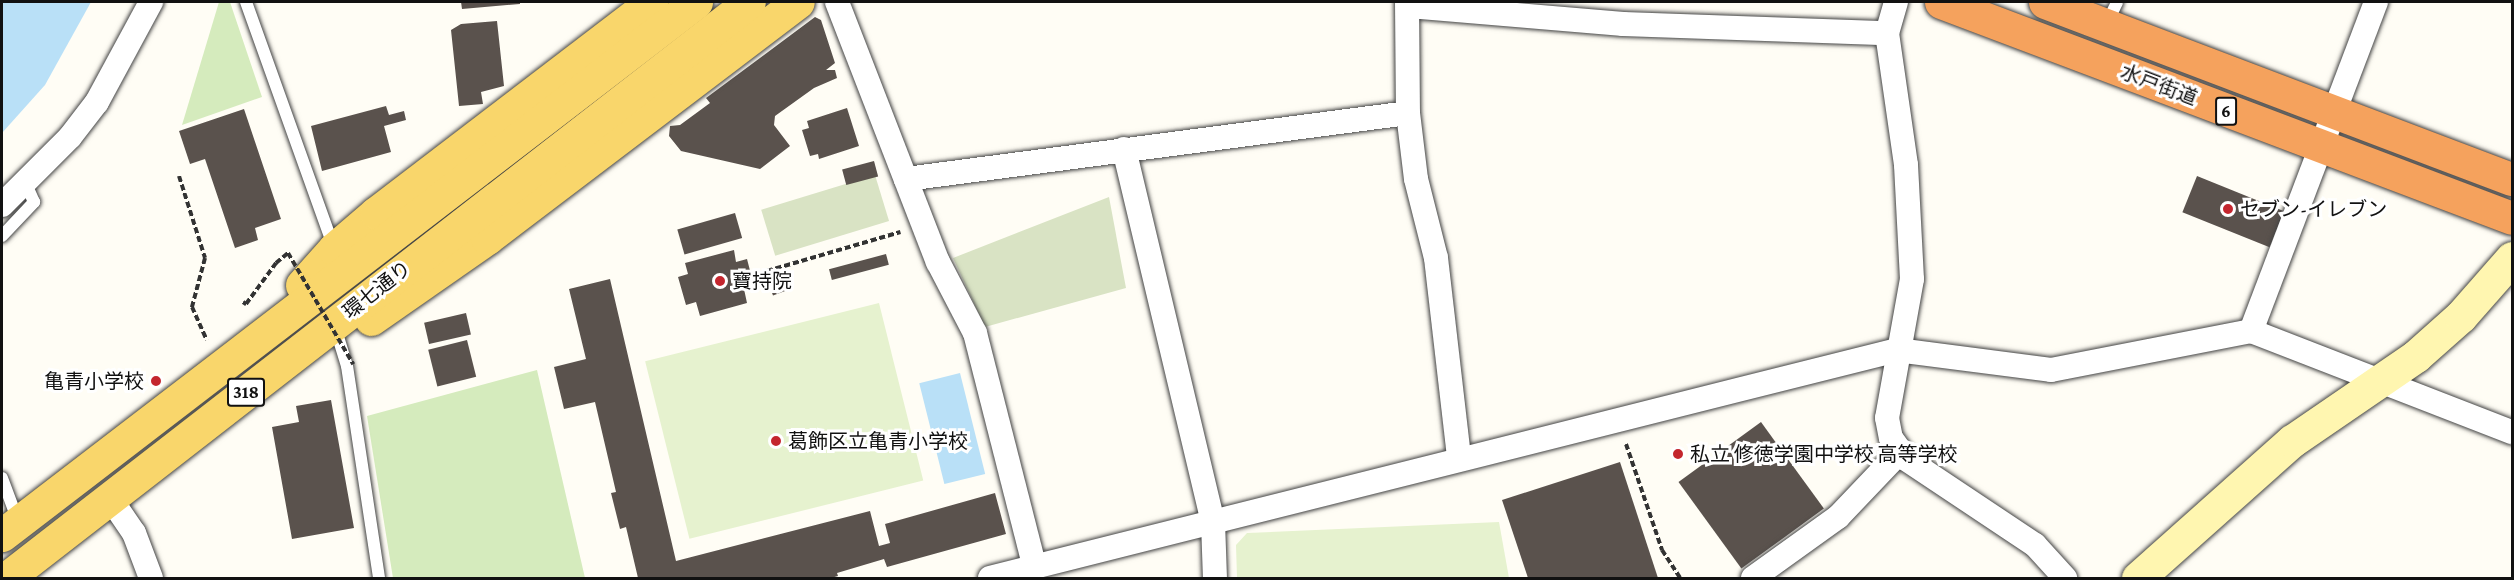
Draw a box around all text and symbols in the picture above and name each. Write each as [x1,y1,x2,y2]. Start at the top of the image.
street label: 水戸街道 [2117,59,2201,111]
road number: 6 [2214,96,2238,126]
place label: セブン-イレブン [2240,197,2387,221]
marker: セブン-イレブン [2221,202,2235,216]
street label: 環七通り [338,256,416,324]
place label: 寶持院 [732,269,792,293]
marker: 寶持院 [713,274,727,288]
place label: 亀青小学校 [44,369,144,393]
marker: 亀青小学校 [149,374,163,388]
road number: 318 [226,377,266,407]
place label: 葛飾区立亀青小学校 [788,429,968,453]
marker: 葛飾区立亀青小学校 [769,434,783,448]
place label: 私立 修徳学園中学校 高等学校 [1690,442,1957,466]
marker: 私立 修徳学園中学校 高等学校 [1671,447,1685,461]

